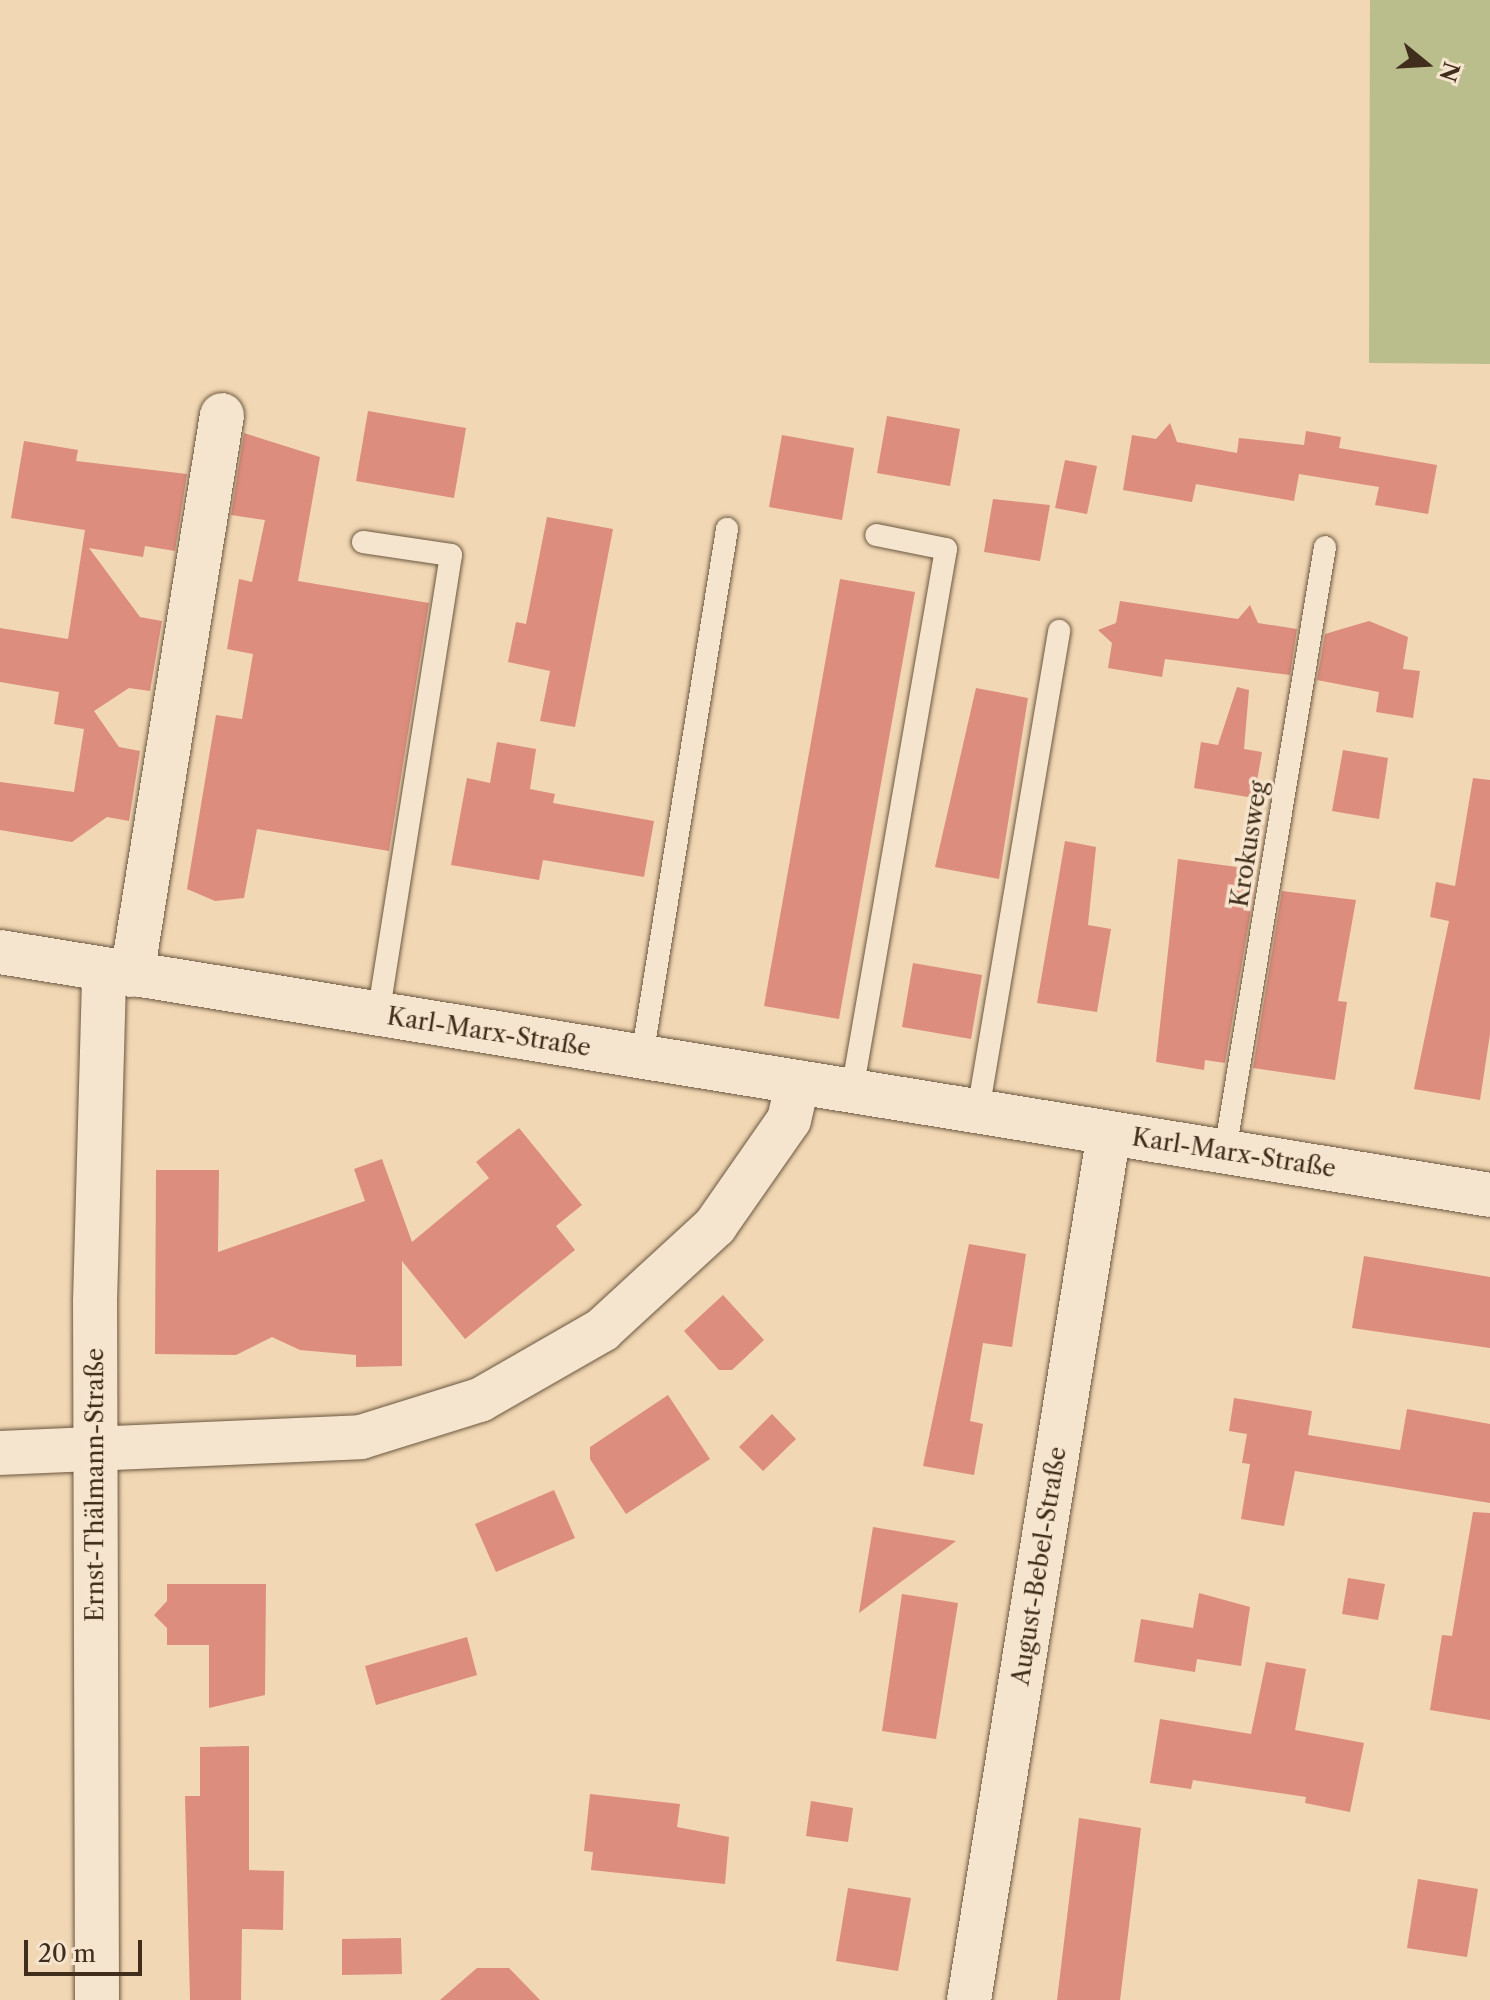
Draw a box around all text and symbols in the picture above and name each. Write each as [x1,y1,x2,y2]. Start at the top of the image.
north arrow [1386,24,1466,104]
text: N [1434,58,1465,85]
street label: Krokusweg [1225,779,1273,909]
street label: Karl-Marx-Straße [385,1002,593,1062]
street label: Karl-Marx-Straße [1130,1123,1338,1183]
street label: Ernst-Thälmann-Straße [81,1348,109,1622]
street label: August-Bebel-Straße [1006,1445,1072,1687]
scale bar [28,1924,146,1974]
text: 20 m [38,1939,96,1968]

